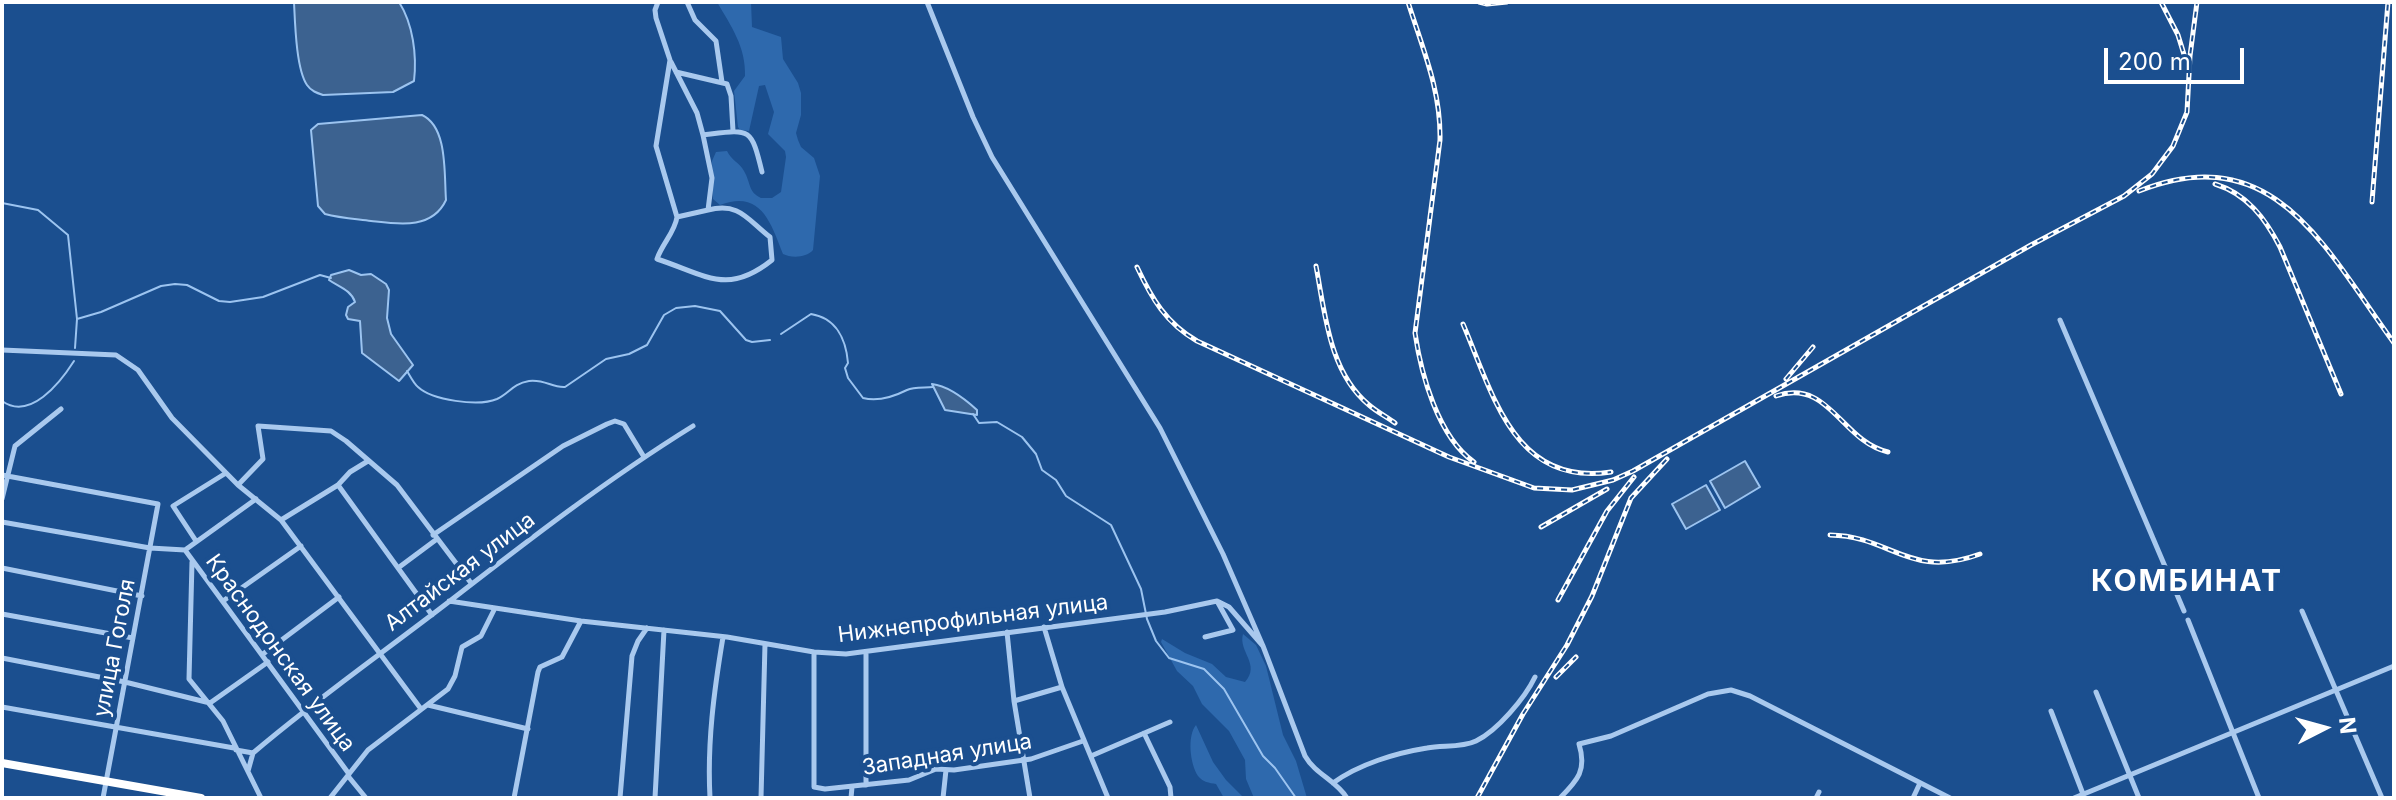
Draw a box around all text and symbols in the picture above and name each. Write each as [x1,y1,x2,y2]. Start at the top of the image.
scale bar [2108,32,2248,82]
text: 200 m [2118,47,2191,76]
street label: Алтайская улица [380,507,540,637]
street label: Краснодонская улица [200,549,360,757]
district label: КОМБИНАТ [2091,564,2283,600]
street label: улица Гоголя [89,577,141,719]
street label: Нижнепрофильная улица [836,589,1110,649]
north arrow [2284,688,2364,768]
text: N [2334,716,2362,735]
street label: Западная улица [860,729,1034,781]

